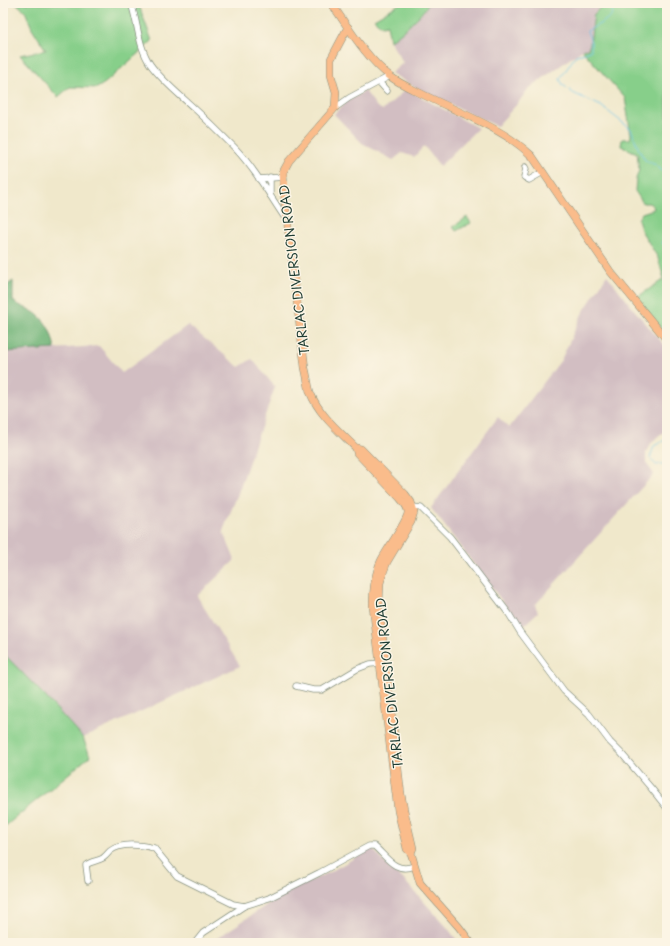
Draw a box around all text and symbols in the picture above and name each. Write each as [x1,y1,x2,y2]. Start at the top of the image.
street label: TARLAC DIVERSION ROAD [274,184,313,356]
street label: TARLAC DIVERSION ROAD [370,597,407,769]

